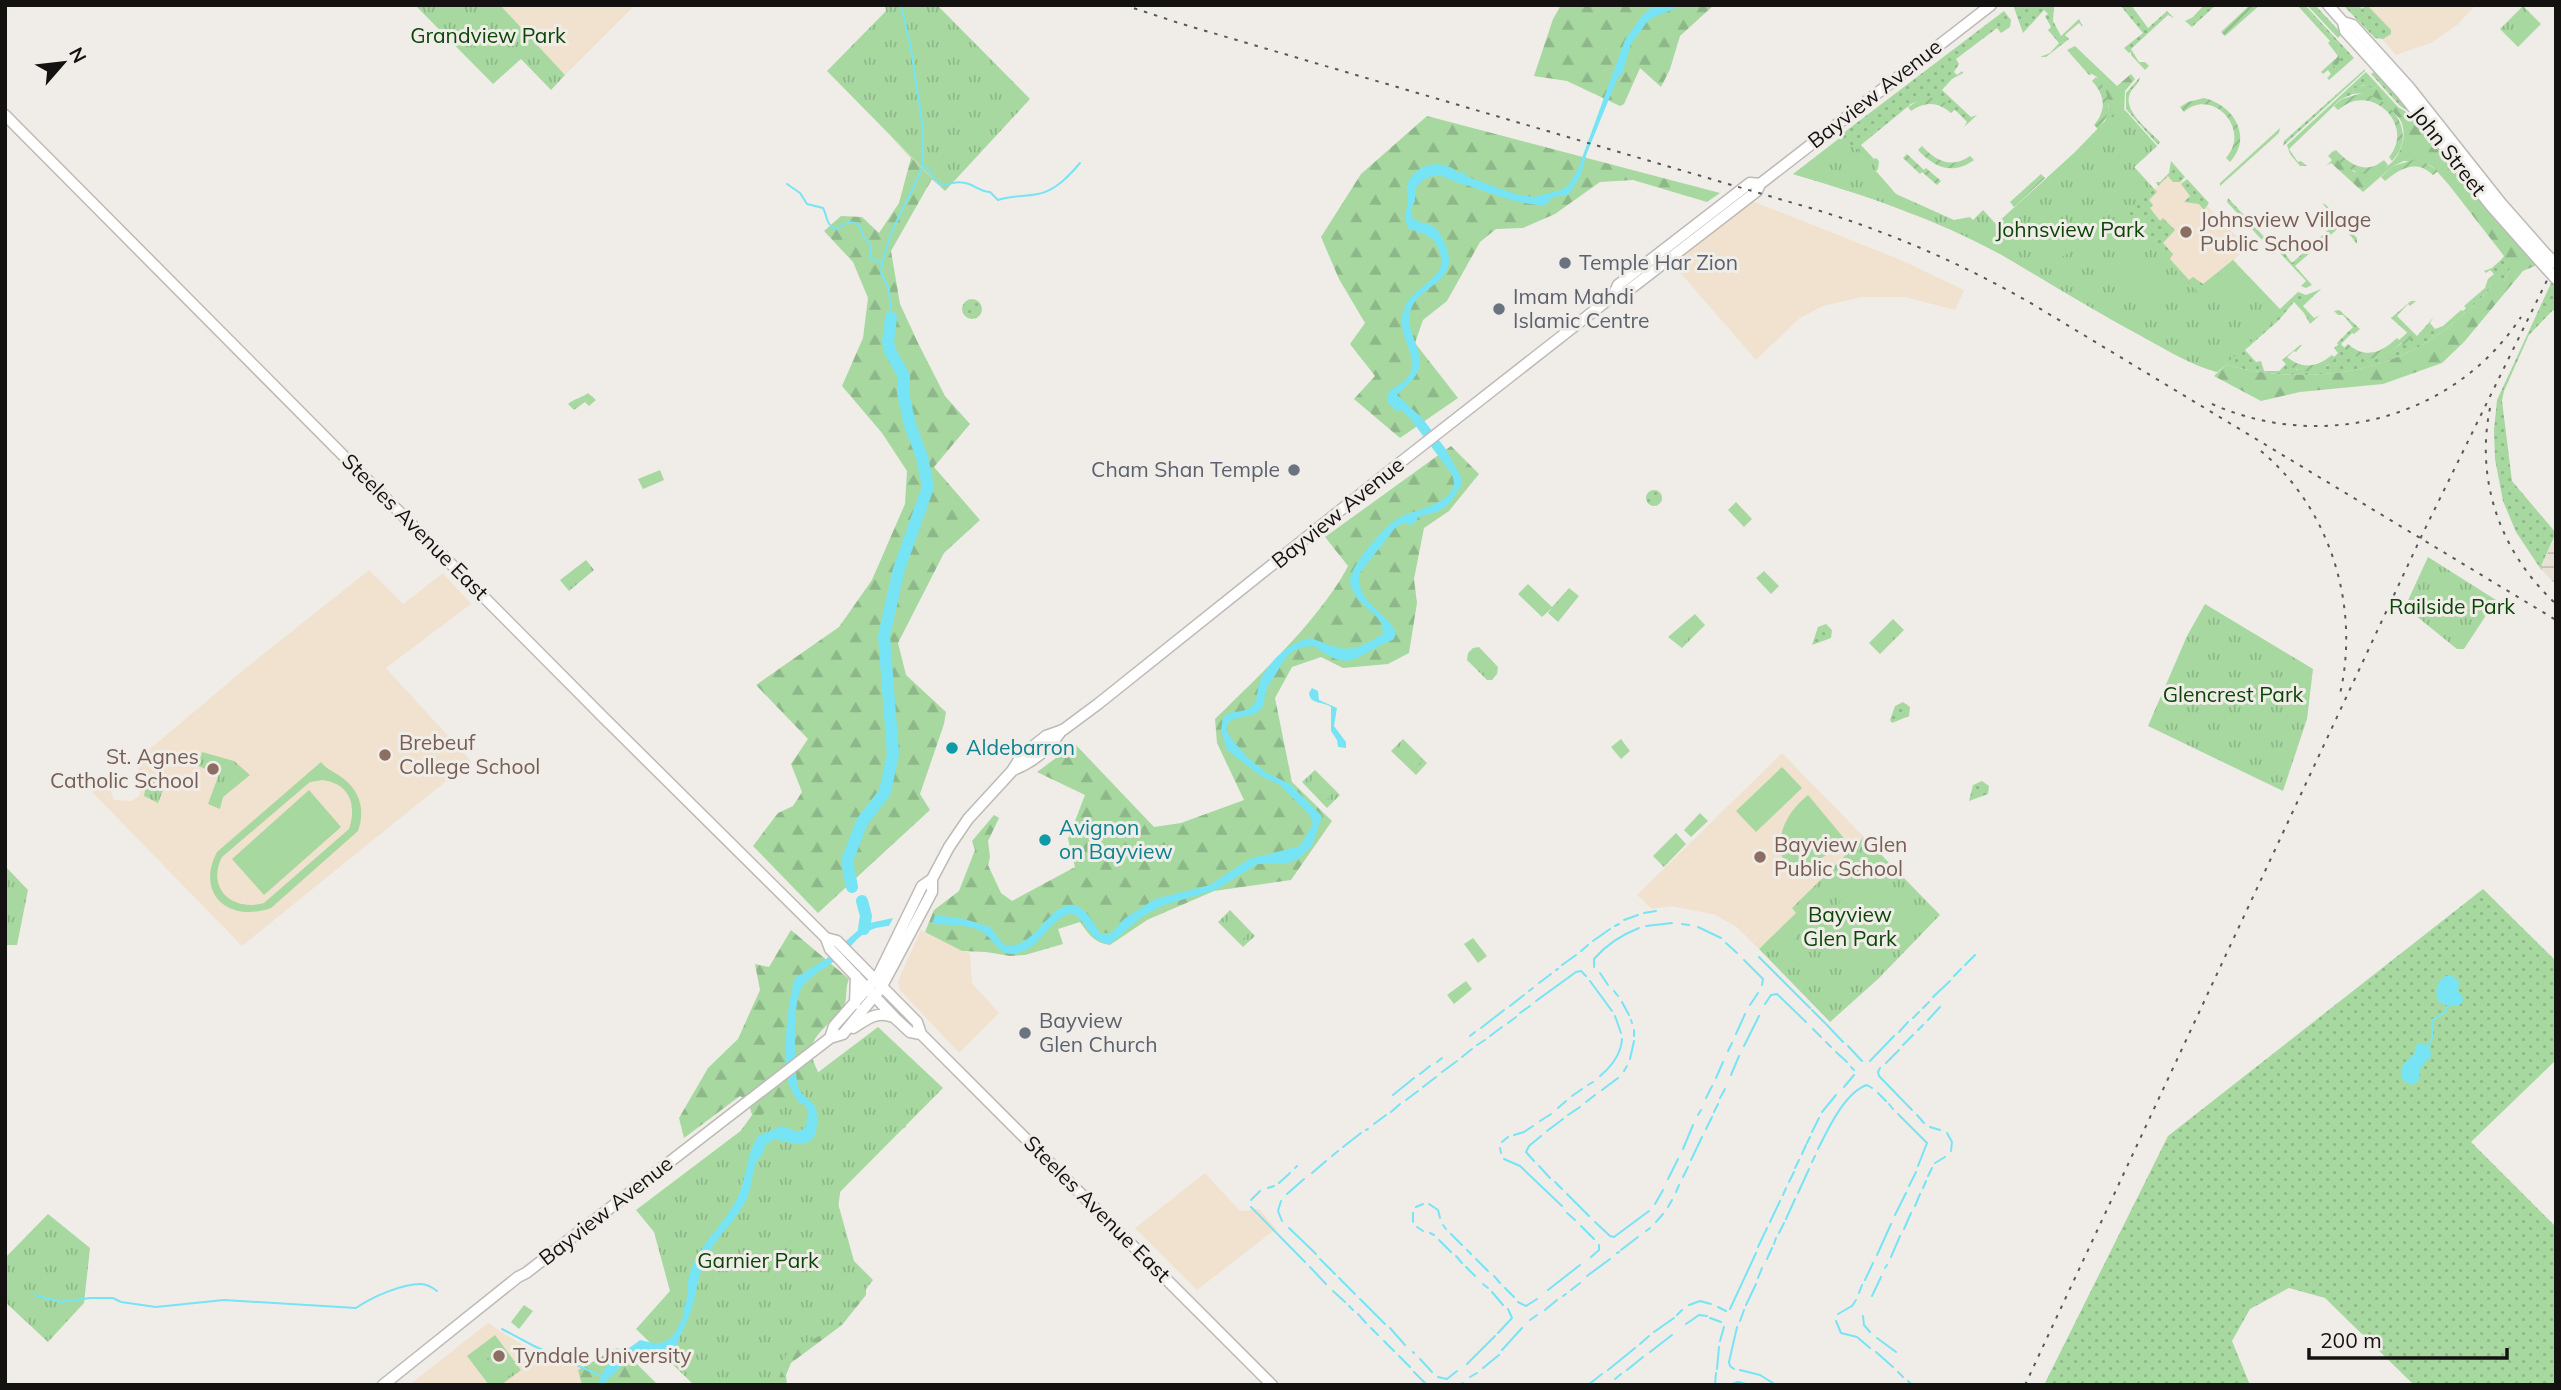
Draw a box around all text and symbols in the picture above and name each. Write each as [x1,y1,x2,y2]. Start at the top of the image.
park label: Grandview Park [410,22,566,48]
north arrow [28,28,98,98]
street label: Bayview Avenue [1802,33,1946,153]
text: N [64,43,92,67]
street label: John Street [2406,100,2492,201]
place label: Johnsview Village Public School [2200,206,2371,256]
park label: Johnsview Park [1995,216,2145,242]
marker: Johnsview Village Public School [2178,224,2194,240]
place label: Temple Har Zion [1579,249,1738,275]
marker: Temple Har Zion [1557,255,1573,271]
place label: Imam Mahdi Islamic Centre [1513,283,1649,333]
marker: Imam Mahdi Islamic Centre [1491,301,1507,317]
street label: Steeles Avenue East [337,448,494,605]
street label: Bayview Avenue [1266,451,1409,573]
place label: Cham Shan Temple [1091,456,1280,482]
marker: Cham Shan Temple [1286,462,1302,478]
park label: Railside Park [2389,593,2515,619]
park label: Glencrest Park [2163,681,2304,707]
place label: Brebeuf College School [399,729,540,779]
place label: Aldebarron [966,734,1075,760]
marker: Aldebarron [944,740,960,756]
place label: St. Agnes Catholic School [50,743,199,793]
marker: Brebeuf College School [377,747,393,763]
marker: St. Agnes Catholic School [205,761,221,777]
place label: Avignon on Bayview [1059,814,1173,864]
place label: Bayview Glen Public School [1774,831,1907,881]
marker: Avignon on Bayview [1037,832,1053,848]
marker: Bayview Glen Public School [1752,849,1768,865]
park label: Bayview Glen Park [1803,901,1897,951]
place label: Bayview Glen Church [1039,1007,1158,1057]
marker: Bayview Glen Church [1017,1025,1033,1041]
street label: Steeles Avenue East [1019,1130,1176,1287]
street label: Bayview Avenue [533,1150,677,1270]
park label: Garnier Park [697,1247,819,1273]
scale bar [2309,1316,2507,1360]
text: 200 m [2320,1327,2382,1353]
place label: Tyndale University [513,1342,691,1368]
marker: Tyndale University [491,1348,507,1364]

